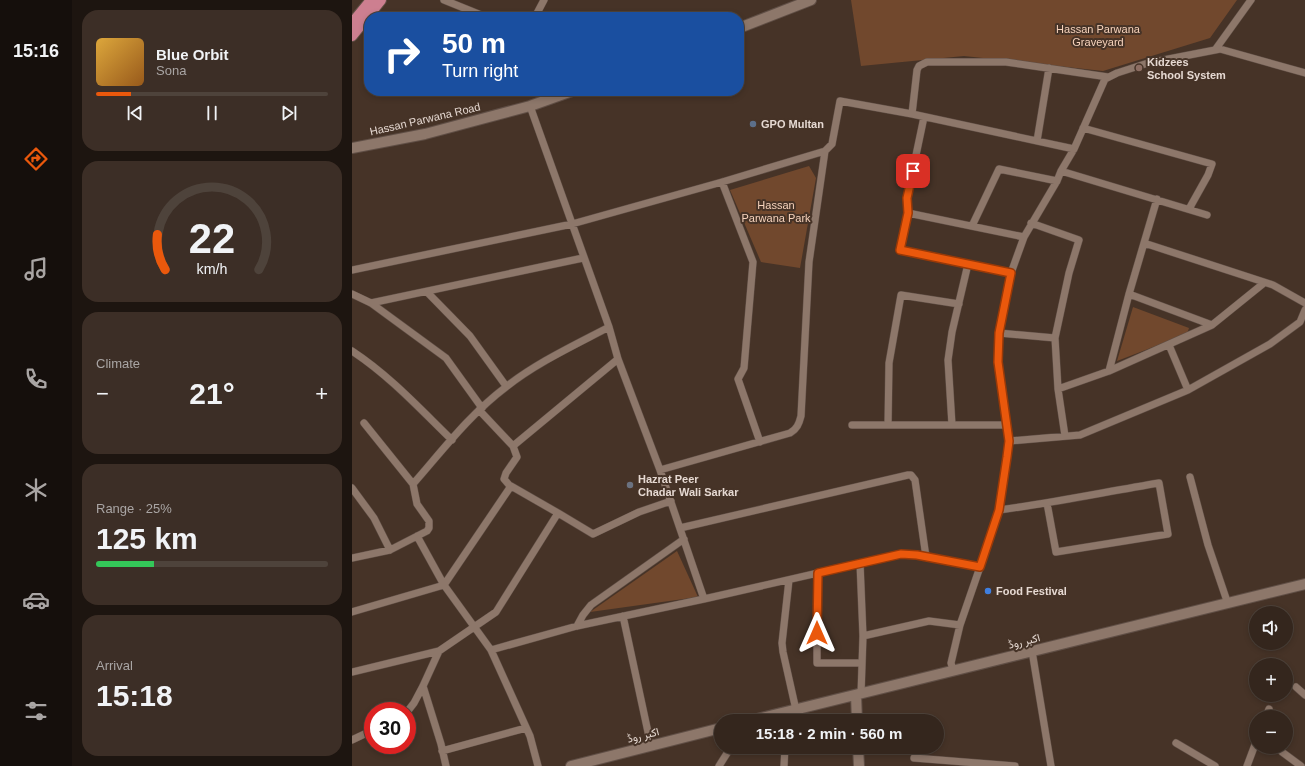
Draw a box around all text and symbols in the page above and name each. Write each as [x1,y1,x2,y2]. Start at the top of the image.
park label: Hassan Parwana Graveyard [1056,23,1141,48]
icon: right [376,28,428,80]
text: 50 m [442,28,506,59]
text: 15:16 [13,41,59,61]
text: Blue Orbit [156,46,229,63]
place label: Kidzees School System [1147,56,1226,81]
text: Turn right [442,61,518,81]
text: Sona [156,63,186,78]
marker: Kidzees School System [1134,63,1144,73]
street label: Hassan Parwana Road [369,100,481,138]
icon: previous [124,102,146,124]
icon: pause [201,102,223,124]
icon: next [278,102,300,124]
place label: GPO Multan [761,118,824,130]
marker: GPO Multan [748,119,758,129]
icon: directions [22,145,50,173]
pin [896,154,930,188]
icon: arrive [902,160,924,182]
park label: Hassan Parwana Park [741,199,811,224]
text: 22 [189,215,235,262]
icon: music [22,255,50,283]
text: km/h [197,260,228,276]
text: Climate [96,356,140,371]
icon: phone [22,365,50,393]
text: 21° [189,377,235,410]
text: − [96,381,109,406]
text: + [315,381,328,406]
place label: Hazrat Peer Chadar Wali Sarkar [638,473,739,498]
icon: climate [22,476,50,504]
marker: Hazrat Peer Chadar Wali Sarkar [625,480,635,490]
text: Range · 25% [96,501,172,516]
text: 125 km [96,522,198,555]
place label: Food Festival [996,585,1067,597]
icon: car [22,586,50,614]
marker: Food Festival [983,586,993,596]
map controls [1249,606,1293,754]
button: sound [1249,606,1293,650]
position arrow [796,612,838,654]
street label: اکبر روڈ [1007,631,1041,652]
text: Arrival [96,658,133,673]
button: + [1249,658,1293,702]
text: 15:18 [96,679,173,712]
icon: filters [22,697,50,725]
speed limit sign: 30 [364,702,416,754]
button: − [1249,710,1293,754]
street label: اکبر روڈ [626,725,660,746]
text: 15:18 · 2 min · 560 m [756,725,902,742]

